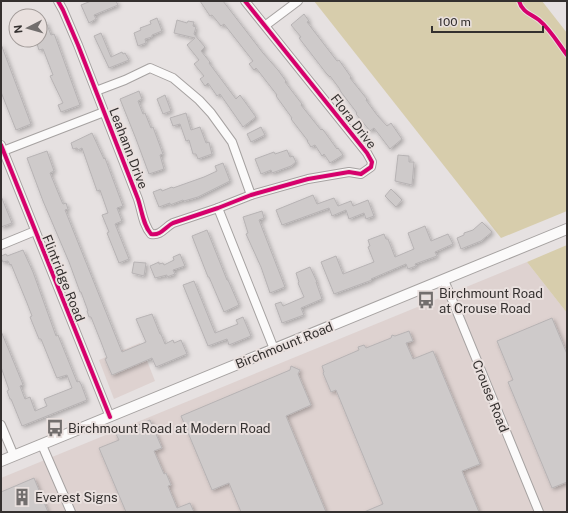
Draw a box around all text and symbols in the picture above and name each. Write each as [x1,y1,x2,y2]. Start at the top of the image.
north arrow [8,8,48,48]
scale bar [432,8,543,34]
text: 100 m [438,15,471,29]
text: N [12,24,24,34]
street label: Flora Drive [328,91,380,152]
street label: Leahann Drive [106,106,151,191]
street label: Flintridge Road [39,233,88,324]
place label: Birchmount Road at Crouse Road [439,286,543,316]
bus stop icon: Birchmount Road at Crouse Road [416,290,436,310]
street label: Birchmount Road [233,319,335,372]
street label: Crouse Road [469,358,512,435]
bus stop icon: Birchmount Road at Modern Road [45,418,65,438]
place label: Birchmount Road at Modern Road [68,421,271,436]
building icon: Everest Signs [12,487,32,507]
place label: Everest Signs [35,490,118,505]

